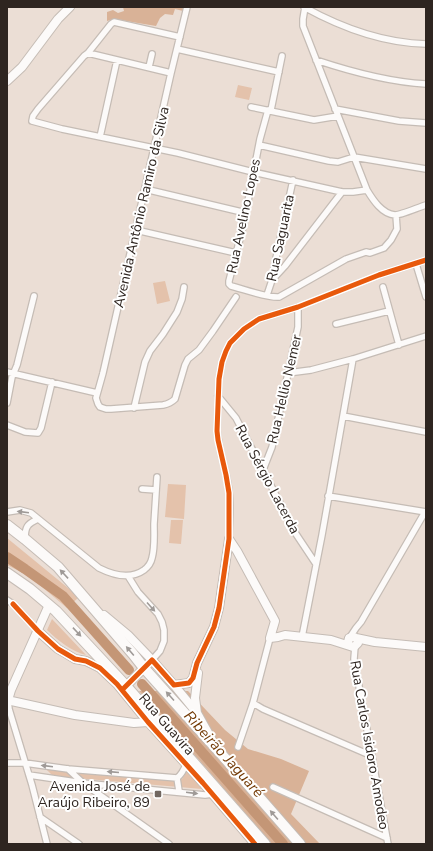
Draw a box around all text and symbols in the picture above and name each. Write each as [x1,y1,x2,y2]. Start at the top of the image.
street label: Avenida Antônio Ramiro da Silva [109,105,174,310]
street label: Rua Avelino Lopes [222,157,265,275]
street label: Rua Saguarita [262,193,299,283]
street label: Rua Hellio Nemer [263,333,306,446]
street label: Rua Sérgio Lacerda [231,421,304,537]
one-way arrow [17,509,30,515]
one-way arrow [59,569,69,579]
one-way arrow [146,602,156,612]
one-way arrow [72,627,81,638]
one-way arrow [126,645,135,656]
street label: Rua Carlos Isidoro Amodeo [345,659,394,831]
street label: Rua Guavira [134,689,199,759]
one-way arrow [165,691,174,701]
water label: Ribeirão Jaguaré [180,706,268,802]
one-way arrow [41,763,53,769]
one-way arrow [107,769,119,776]
place label: Avenida José de Araújo Ribeiro, 89 [37,777,150,812]
marker: Avenida José de Araújo Ribeiro, 89 [153,789,163,799]
one-way arrow [186,790,198,796]
one-way arrow [269,809,278,820]

